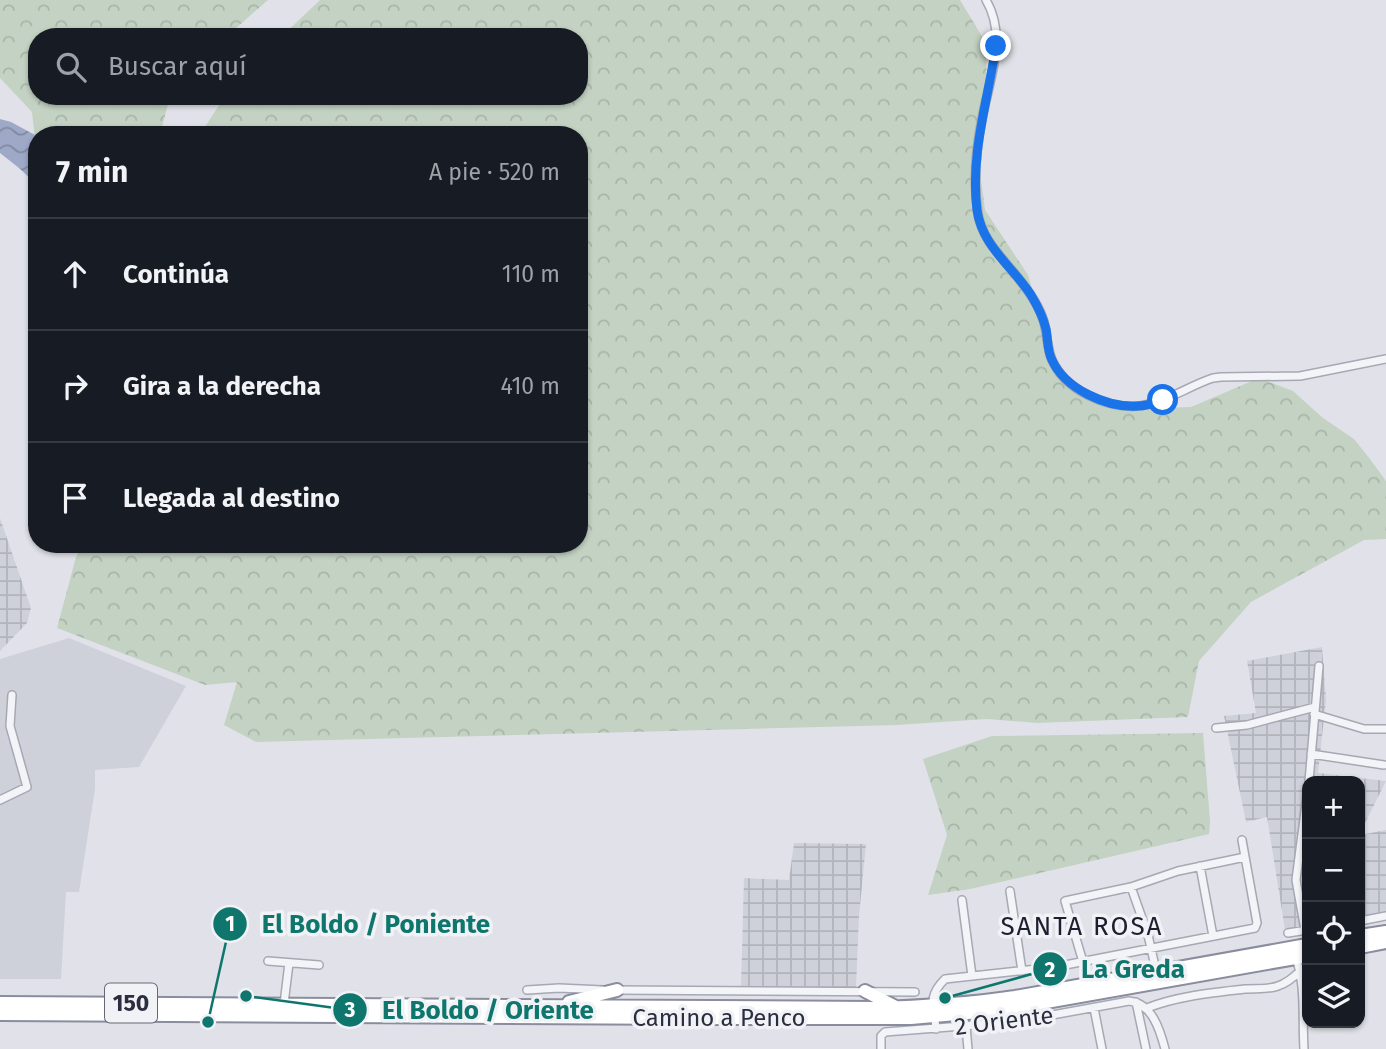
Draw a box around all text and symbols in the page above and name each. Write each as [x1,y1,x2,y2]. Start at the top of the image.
search box [28,28,588,105]
route end [980,30,1011,61]
icon: search [52,48,90,86]
text: Buscar aquí [108,51,246,82]
text: 7 min [56,154,128,190]
text: A pie · 520 m [429,158,560,186]
icon: ahead [56,255,94,293]
text: Continúa [123,259,229,290]
text: 110 m [502,260,560,288]
icon: right [56,367,94,405]
text: Gira a la derecha [123,371,321,402]
text: 410 m [500,372,560,400]
route start [1147,384,1178,415]
icon: arrive [56,479,94,517]
text: Llegada al destino [123,483,340,514]
map controls [1302,776,1365,1028]
button: + [1302,776,1365,839]
button: − [1302,839,1365,902]
callout: El Boldo / Poniente [213,901,504,948]
button: locate [1302,902,1365,965]
text: El Boldo / Poniente [262,909,490,940]
text: 1 [225,911,235,937]
district label: SANTA ROSA [1000,911,1164,942]
callout: La Greda [1032,946,1199,993]
text: La Greda [1081,954,1185,985]
text: 2 [1045,957,1056,983]
button: layers [1302,965,1365,1028]
road number: 150 [105,984,157,1022]
callout: El Boldo / Oriente [333,986,607,1033]
text: El Boldo / Oriente [382,995,594,1026]
text: 3 [344,997,356,1023]
street label: 2 Oriente [953,1001,1055,1041]
street label: Camino a Penco [633,1004,805,1032]

